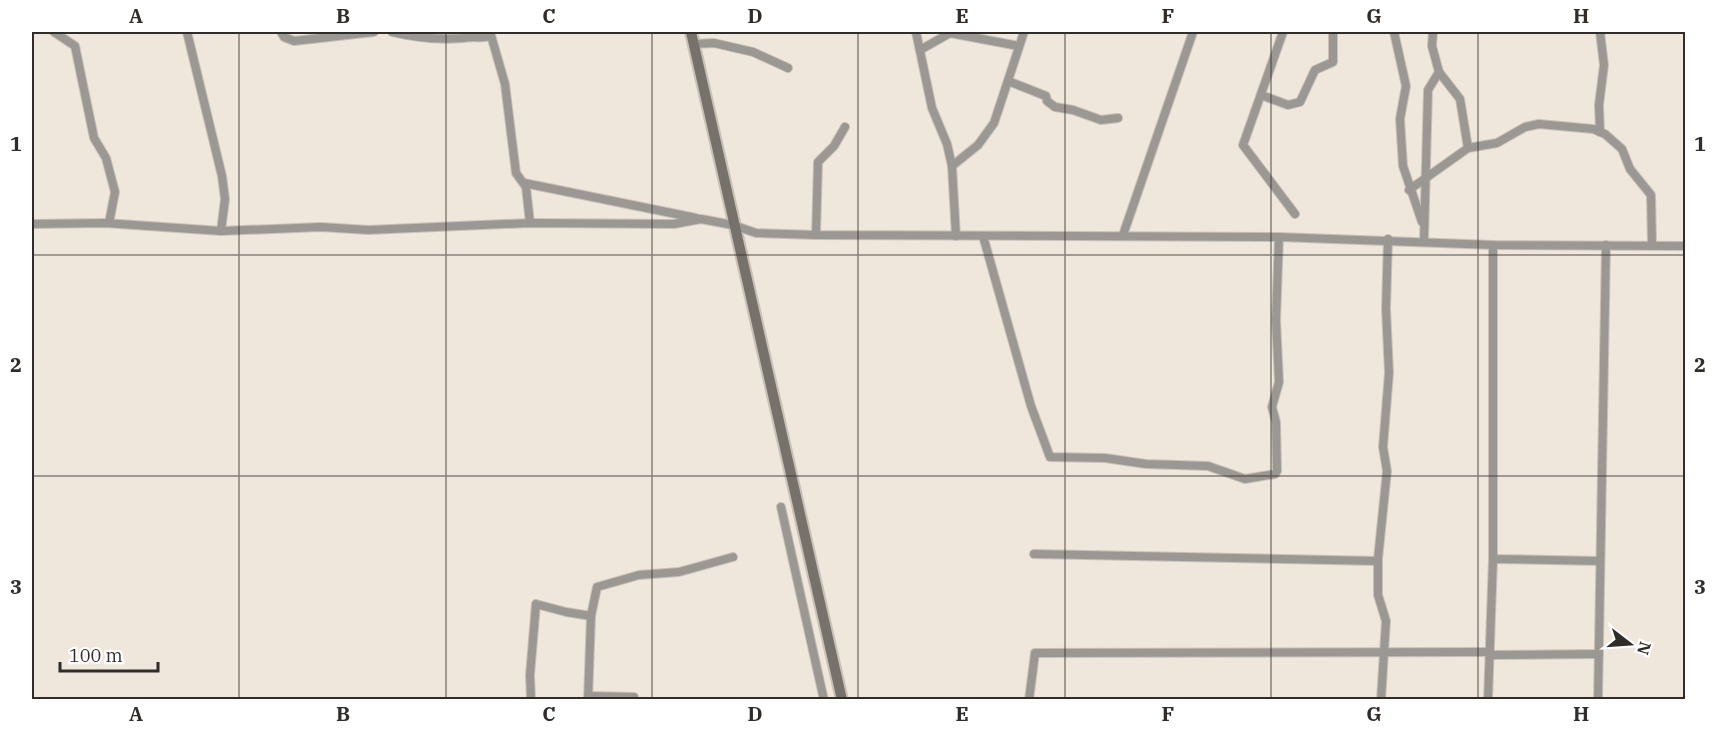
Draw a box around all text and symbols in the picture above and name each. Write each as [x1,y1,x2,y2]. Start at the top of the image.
text: A [129,2,143,29]
text: B [336,2,350,29]
text: C [542,2,556,29]
text: D [747,2,763,29]
text: E [955,2,969,29]
text: F [1162,2,1174,29]
text: G [1366,2,1382,29]
text: H [1573,2,1589,29]
text: 1 [10,130,22,157]
text: 1 [1694,130,1706,157]
text: 2 [10,351,22,378]
text: 2 [1694,351,1706,378]
text: 3 [10,573,22,600]
text: 3 [1694,573,1706,600]
north arrow [1600,614,1660,674]
scale bar [60,635,158,673]
text: N [1633,639,1656,657]
text: 100 m [69,644,123,667]
text: A [129,700,143,727]
text: B [336,700,350,727]
text: C [542,700,556,727]
text: D [747,700,763,727]
text: E [955,700,969,727]
text: F [1162,700,1174,727]
text: G [1366,700,1382,727]
text: H [1573,700,1589,727]

